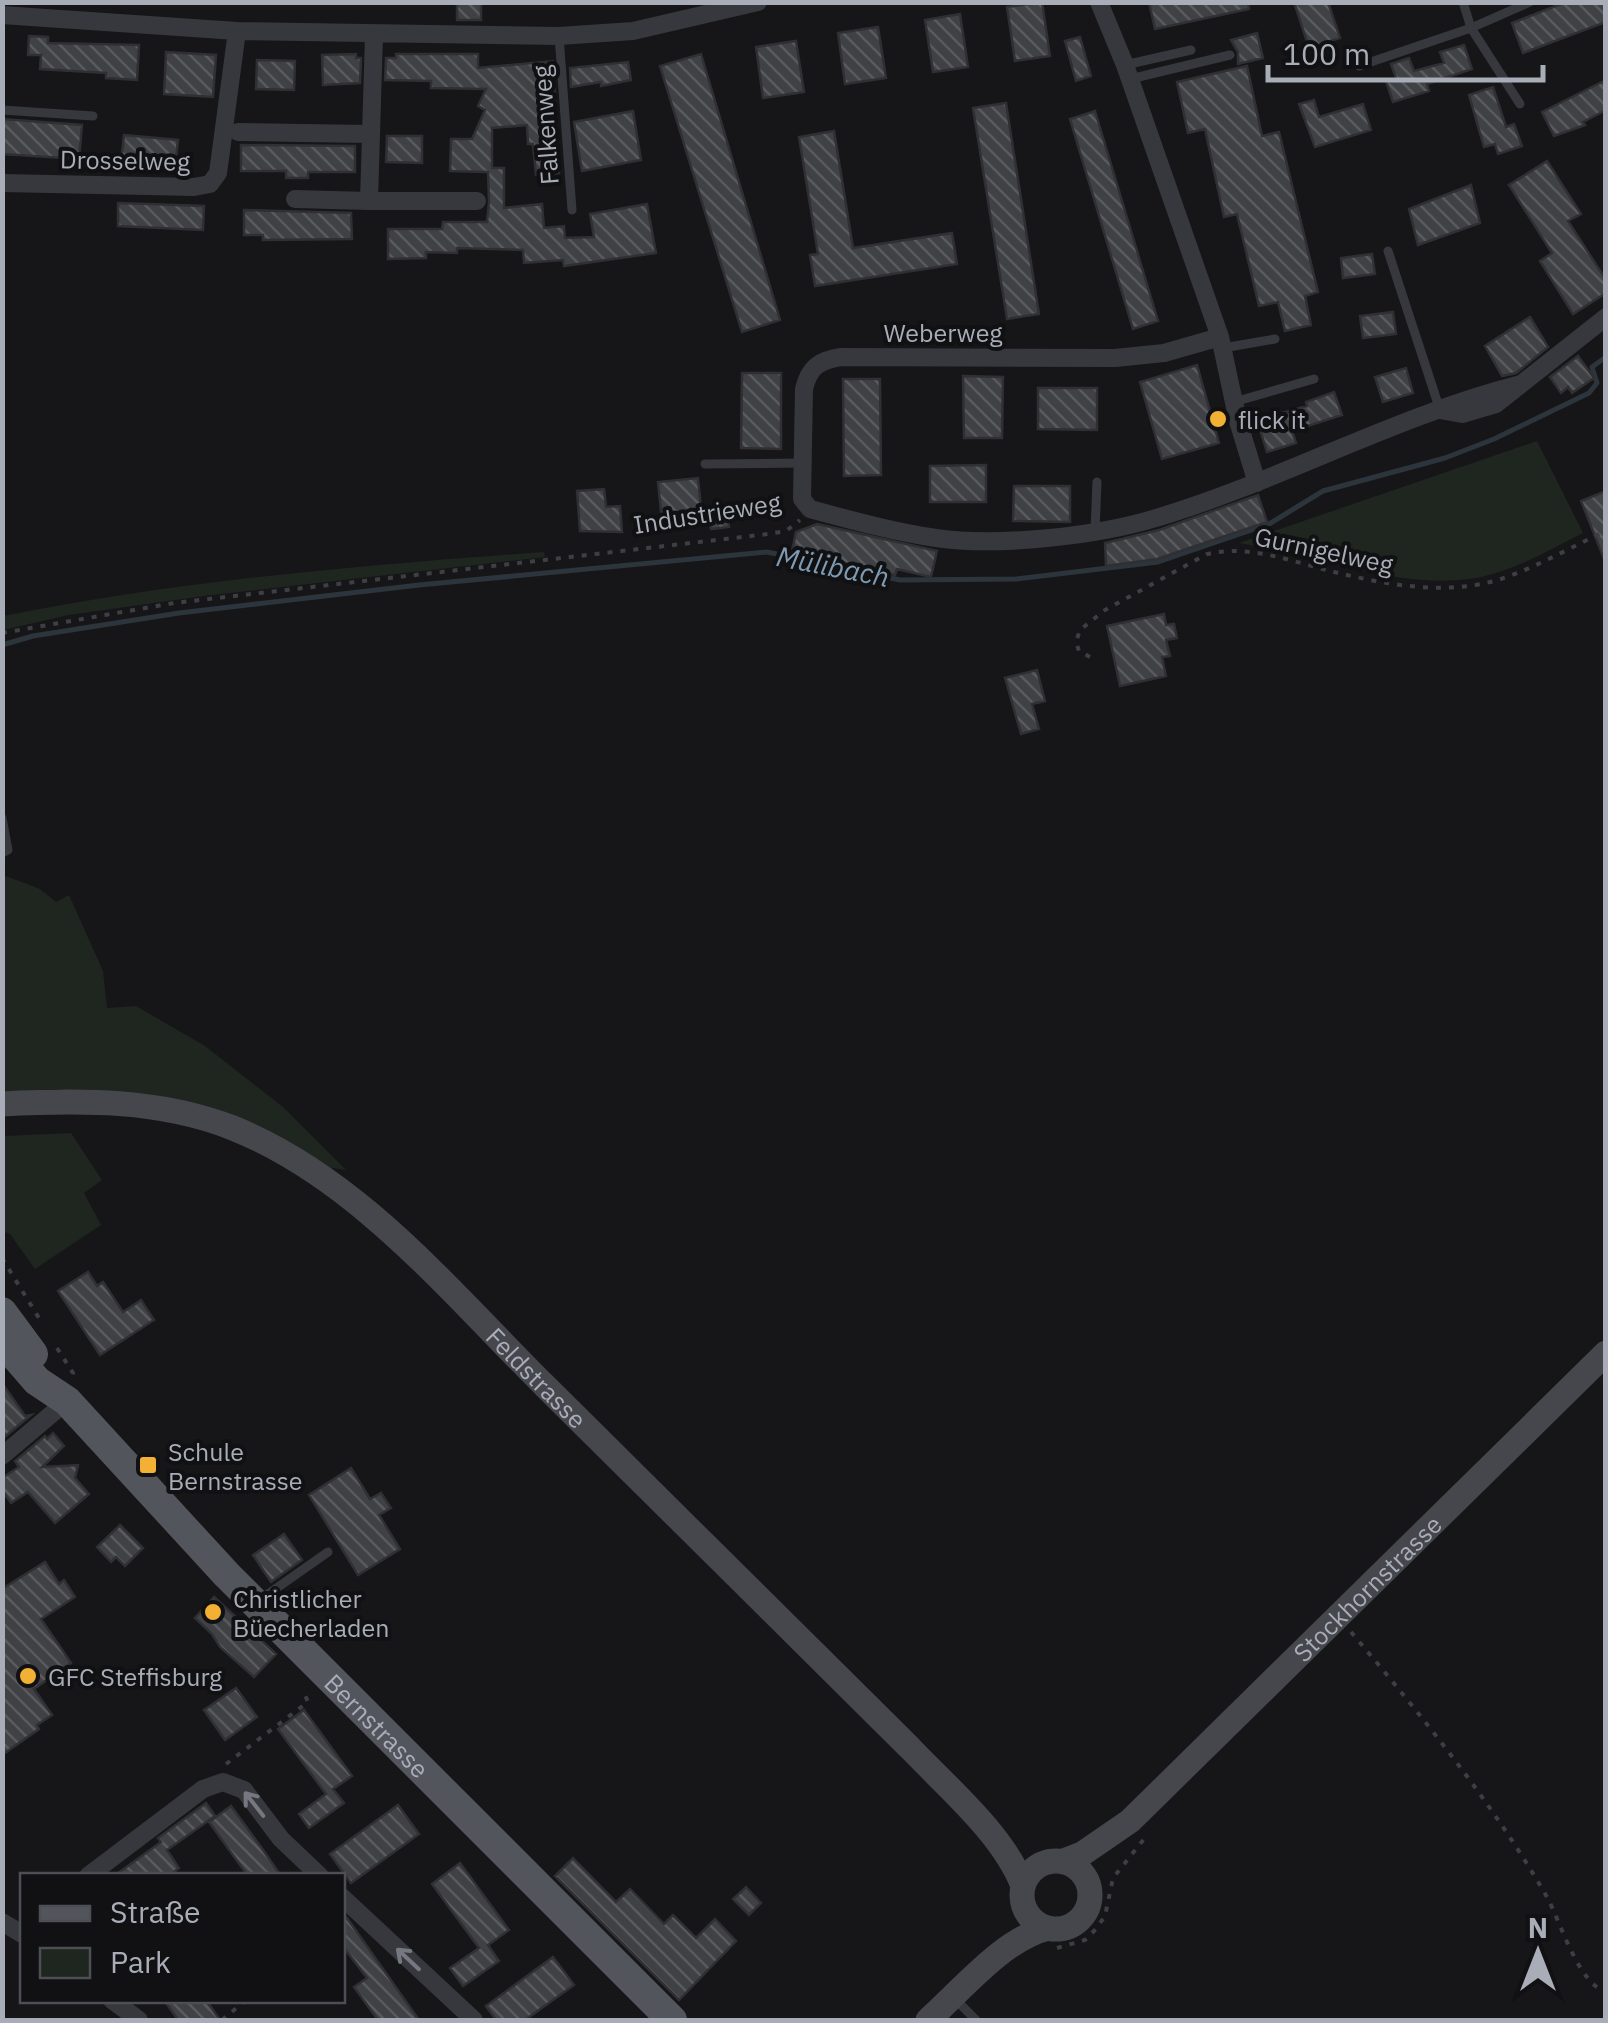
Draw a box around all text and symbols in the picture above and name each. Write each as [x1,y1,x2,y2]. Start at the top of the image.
scale bar [1268,20,1543,82]
text: 100 m [1283,34,1370,73]
street label: Falkenweg [524,64,566,186]
street label: Drosselweg [60,142,190,178]
street label: Weberweg [883,316,1003,349]
place label: flick it [1238,403,1306,436]
marker: flick it [1207,408,1229,430]
street label: Industrieweg [631,485,783,541]
street label: Gurnigelweg [1252,519,1396,581]
water label: Mülibach [773,537,893,595]
street label: Feldstrasse [479,1320,594,1435]
place label: Schule Bernstrasse [168,1435,303,1497]
marker: Schule Bernstrasse [137,1454,159,1476]
street label: Stockhornstrasse [1286,1508,1448,1668]
place label: Christlicher Büecherladen [233,1582,390,1644]
marker: Christlicher Büecherladen [202,1601,224,1623]
place label: GFC Steffisburg [48,1660,222,1693]
marker: GFC Steffisburg [17,1665,39,1687]
street label: Bernstrasse [318,1666,436,1784]
one-way arrow [244,1791,265,1818]
legend [20,1873,345,2003]
text: Straße [110,1892,201,1931]
north arrow [1488,1903,1588,2003]
text: N [1528,1909,1548,1946]
text: Park [110,1942,171,1981]
one-way arrow [396,1948,421,1971]

